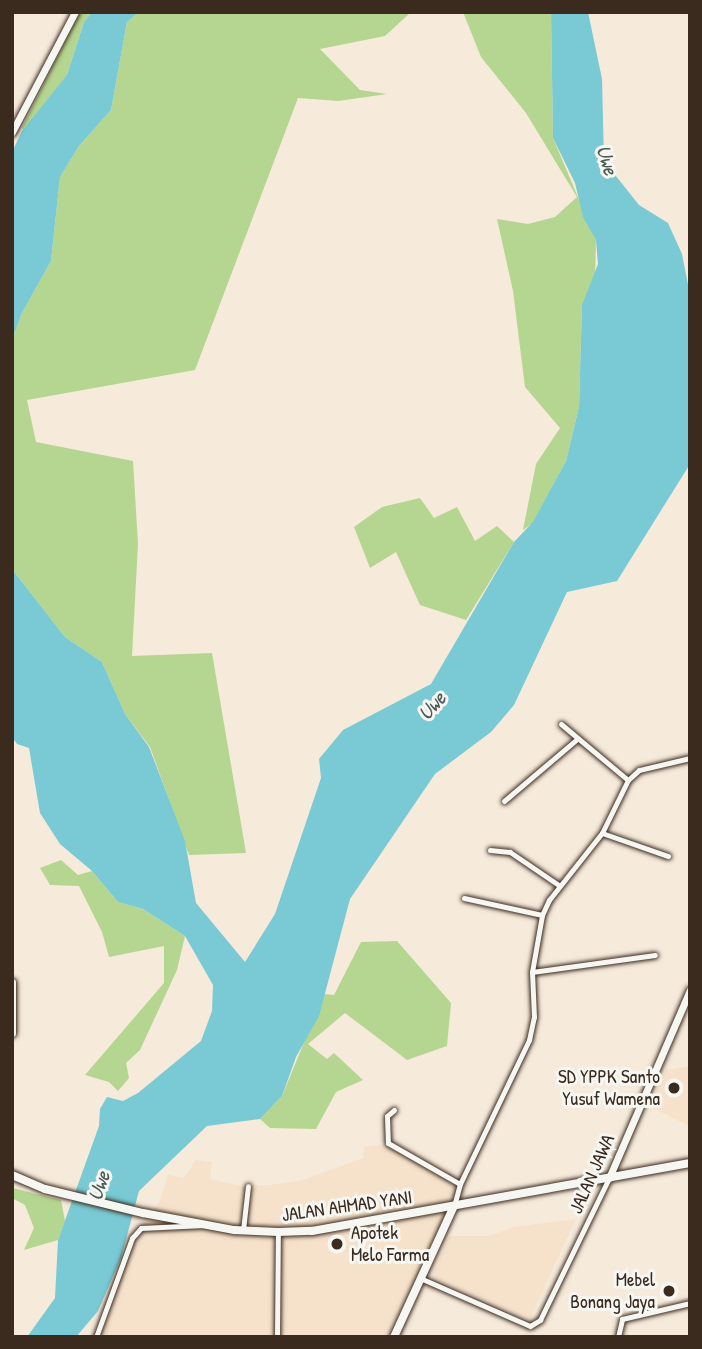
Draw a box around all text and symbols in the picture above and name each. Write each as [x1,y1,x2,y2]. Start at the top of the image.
water label: Uwe [591,142,623,178]
water label: Uwe [413,687,451,725]
place label: SD YPPK Santo Yusuf Wamena [558,1066,660,1110]
marker: SD YPPK Santo Yusuf Wamena [666,1080,682,1096]
street label: JALAN JAWA [564,1131,620,1217]
water label: Uwe [82,1168,116,1204]
street label: JALAN AHMAD YANI [280,1186,414,1226]
place label: Apotek Melo Farma [351,1222,429,1266]
marker: Apotek Melo Farma [329,1236,345,1252]
place label: Mebel Bonang Jaya [570,1269,655,1313]
marker: Mebel Bonang Jaya [661,1283,677,1299]

